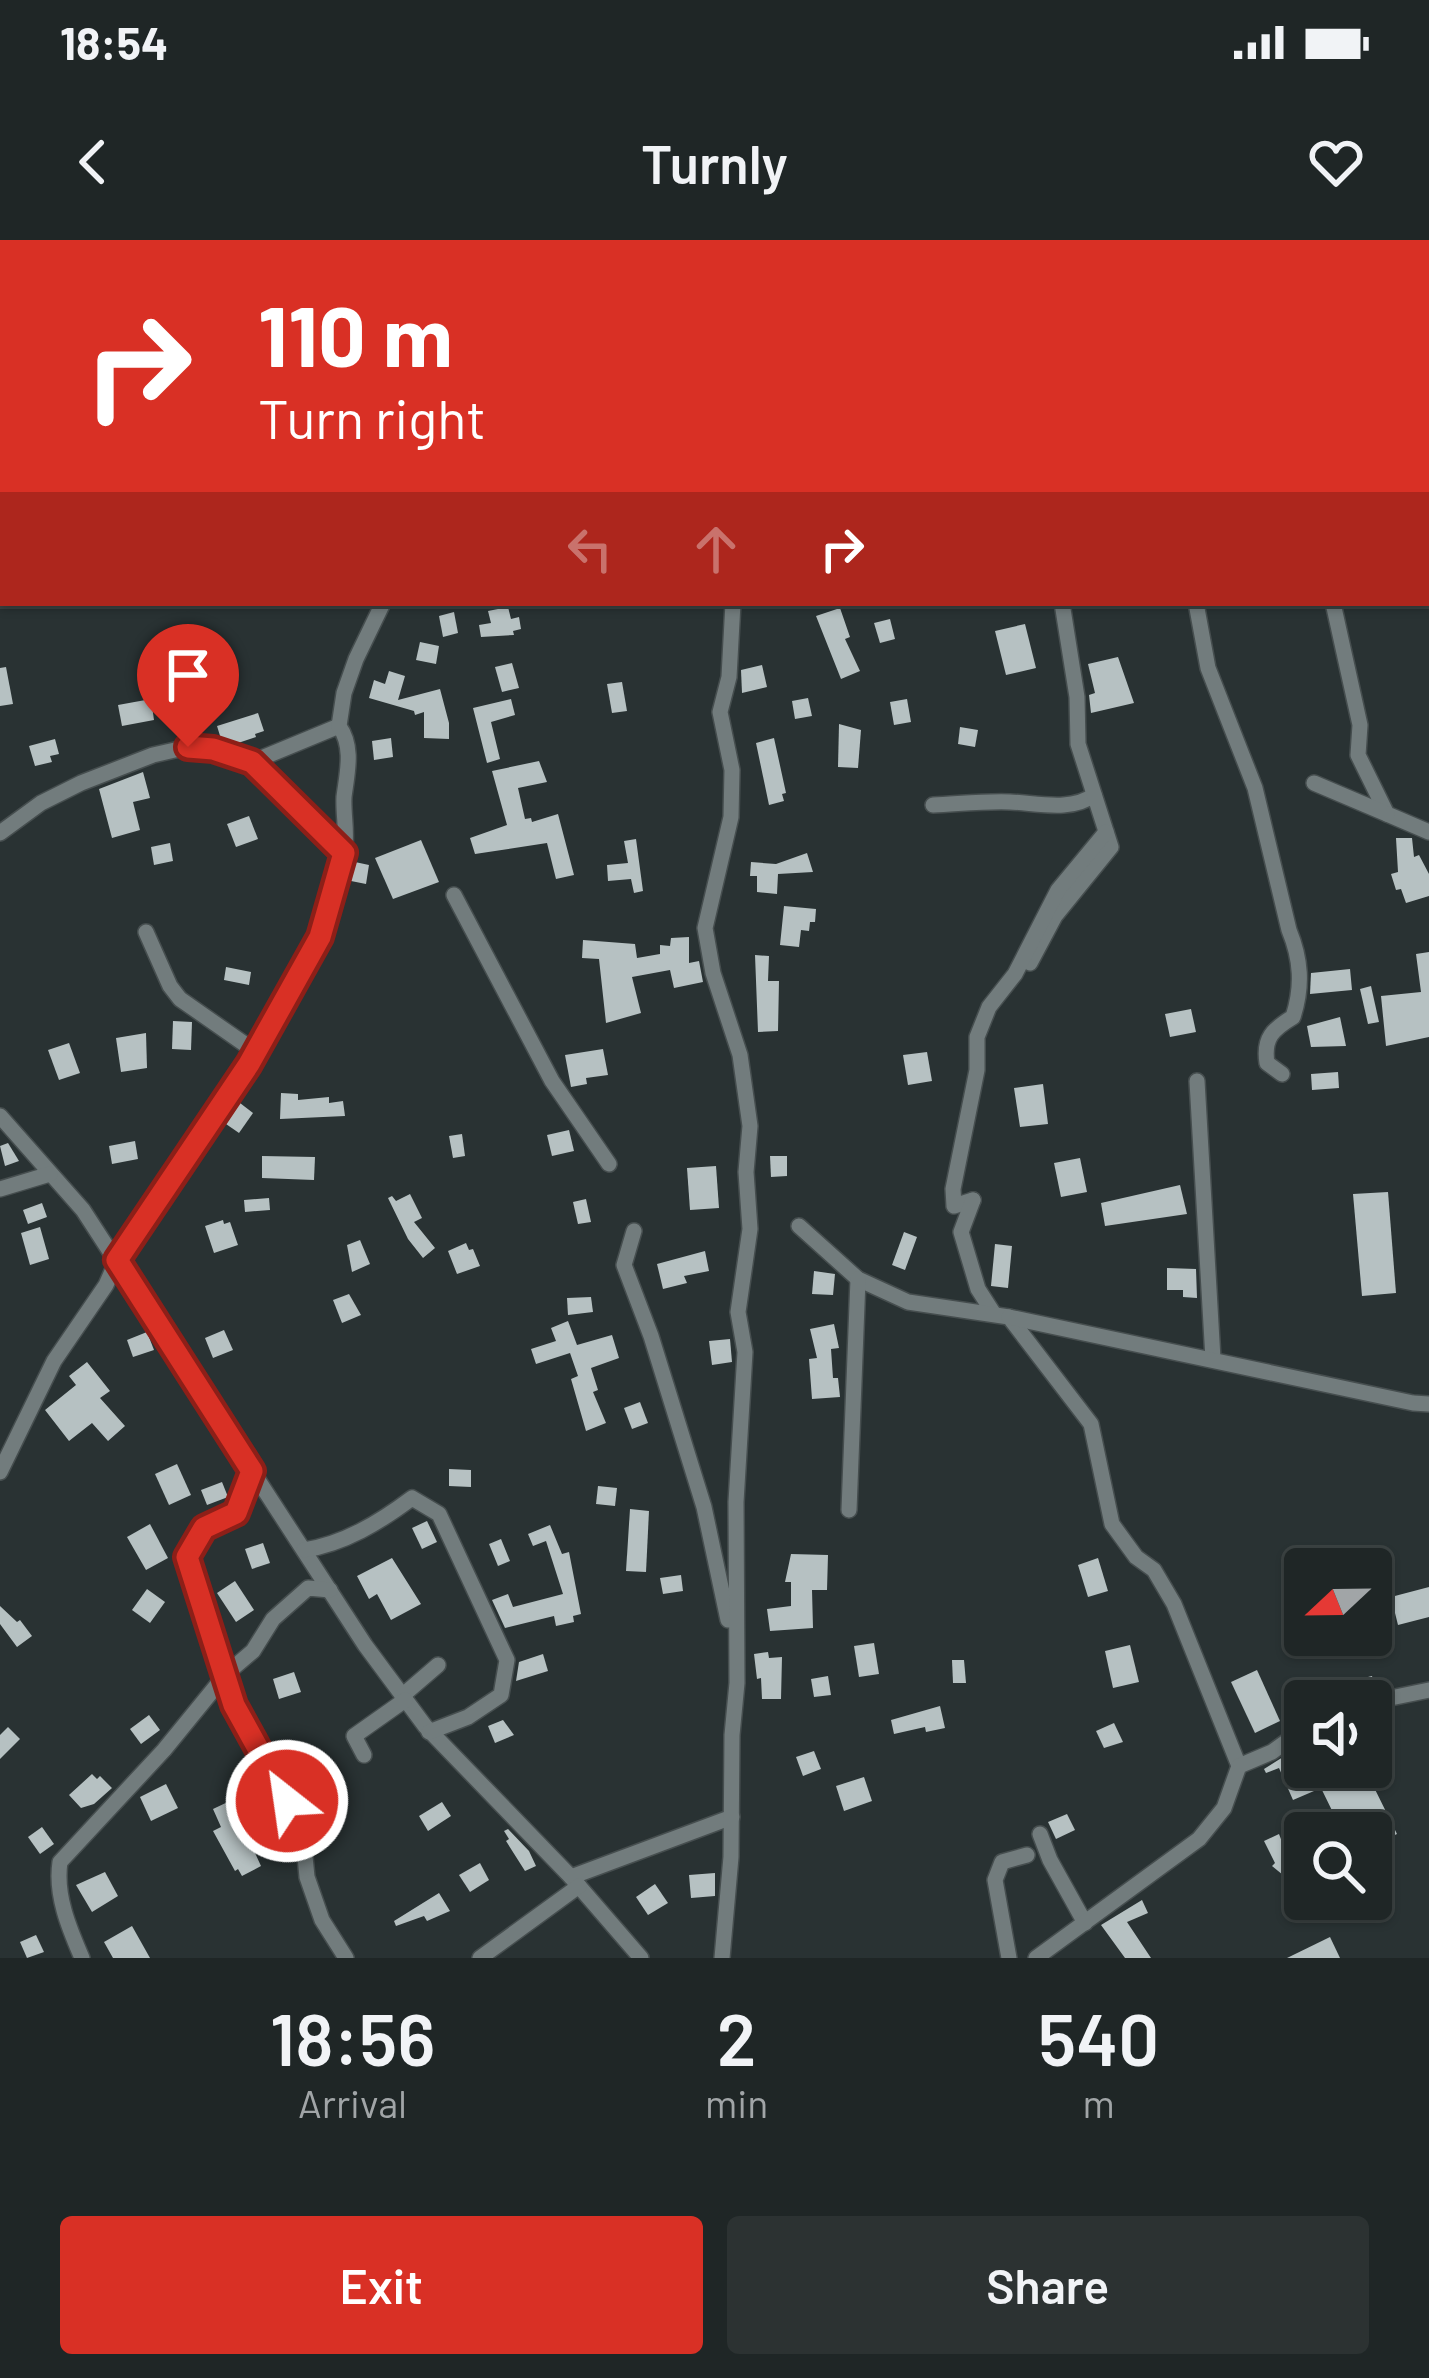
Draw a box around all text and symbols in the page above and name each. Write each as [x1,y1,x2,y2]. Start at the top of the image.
text: 18:54 [60,15,168,69]
icon: back [60,129,126,195]
icon: heart [1303,129,1369,195]
text: Turnly [641,130,788,195]
text: 110 m [258,283,453,384]
icon: right [60,288,216,444]
text: Turn right [258,385,486,450]
icon: left [557,516,623,582]
icon: ahead [683,516,749,582]
icon: right [809,516,875,582]
pin [137,624,239,747]
icon: arrive [155,642,221,708]
north arrow [1284,1548,1392,1656]
map controls [1284,1548,1392,1920]
button: sound [1284,1680,1392,1788]
position arrow [224,1738,350,1864]
button: search [1284,1812,1392,1920]
text: 18:56 [270,1994,435,2080]
text: 2 [717,1994,757,2080]
text: 540 [1038,1994,1159,2080]
text: Arrival [298,2079,407,2126]
text: min [705,2079,768,2126]
text: m [1083,2079,1115,2126]
button: Exit [60,2216,703,2354]
button: Share [727,2216,1369,2354]

